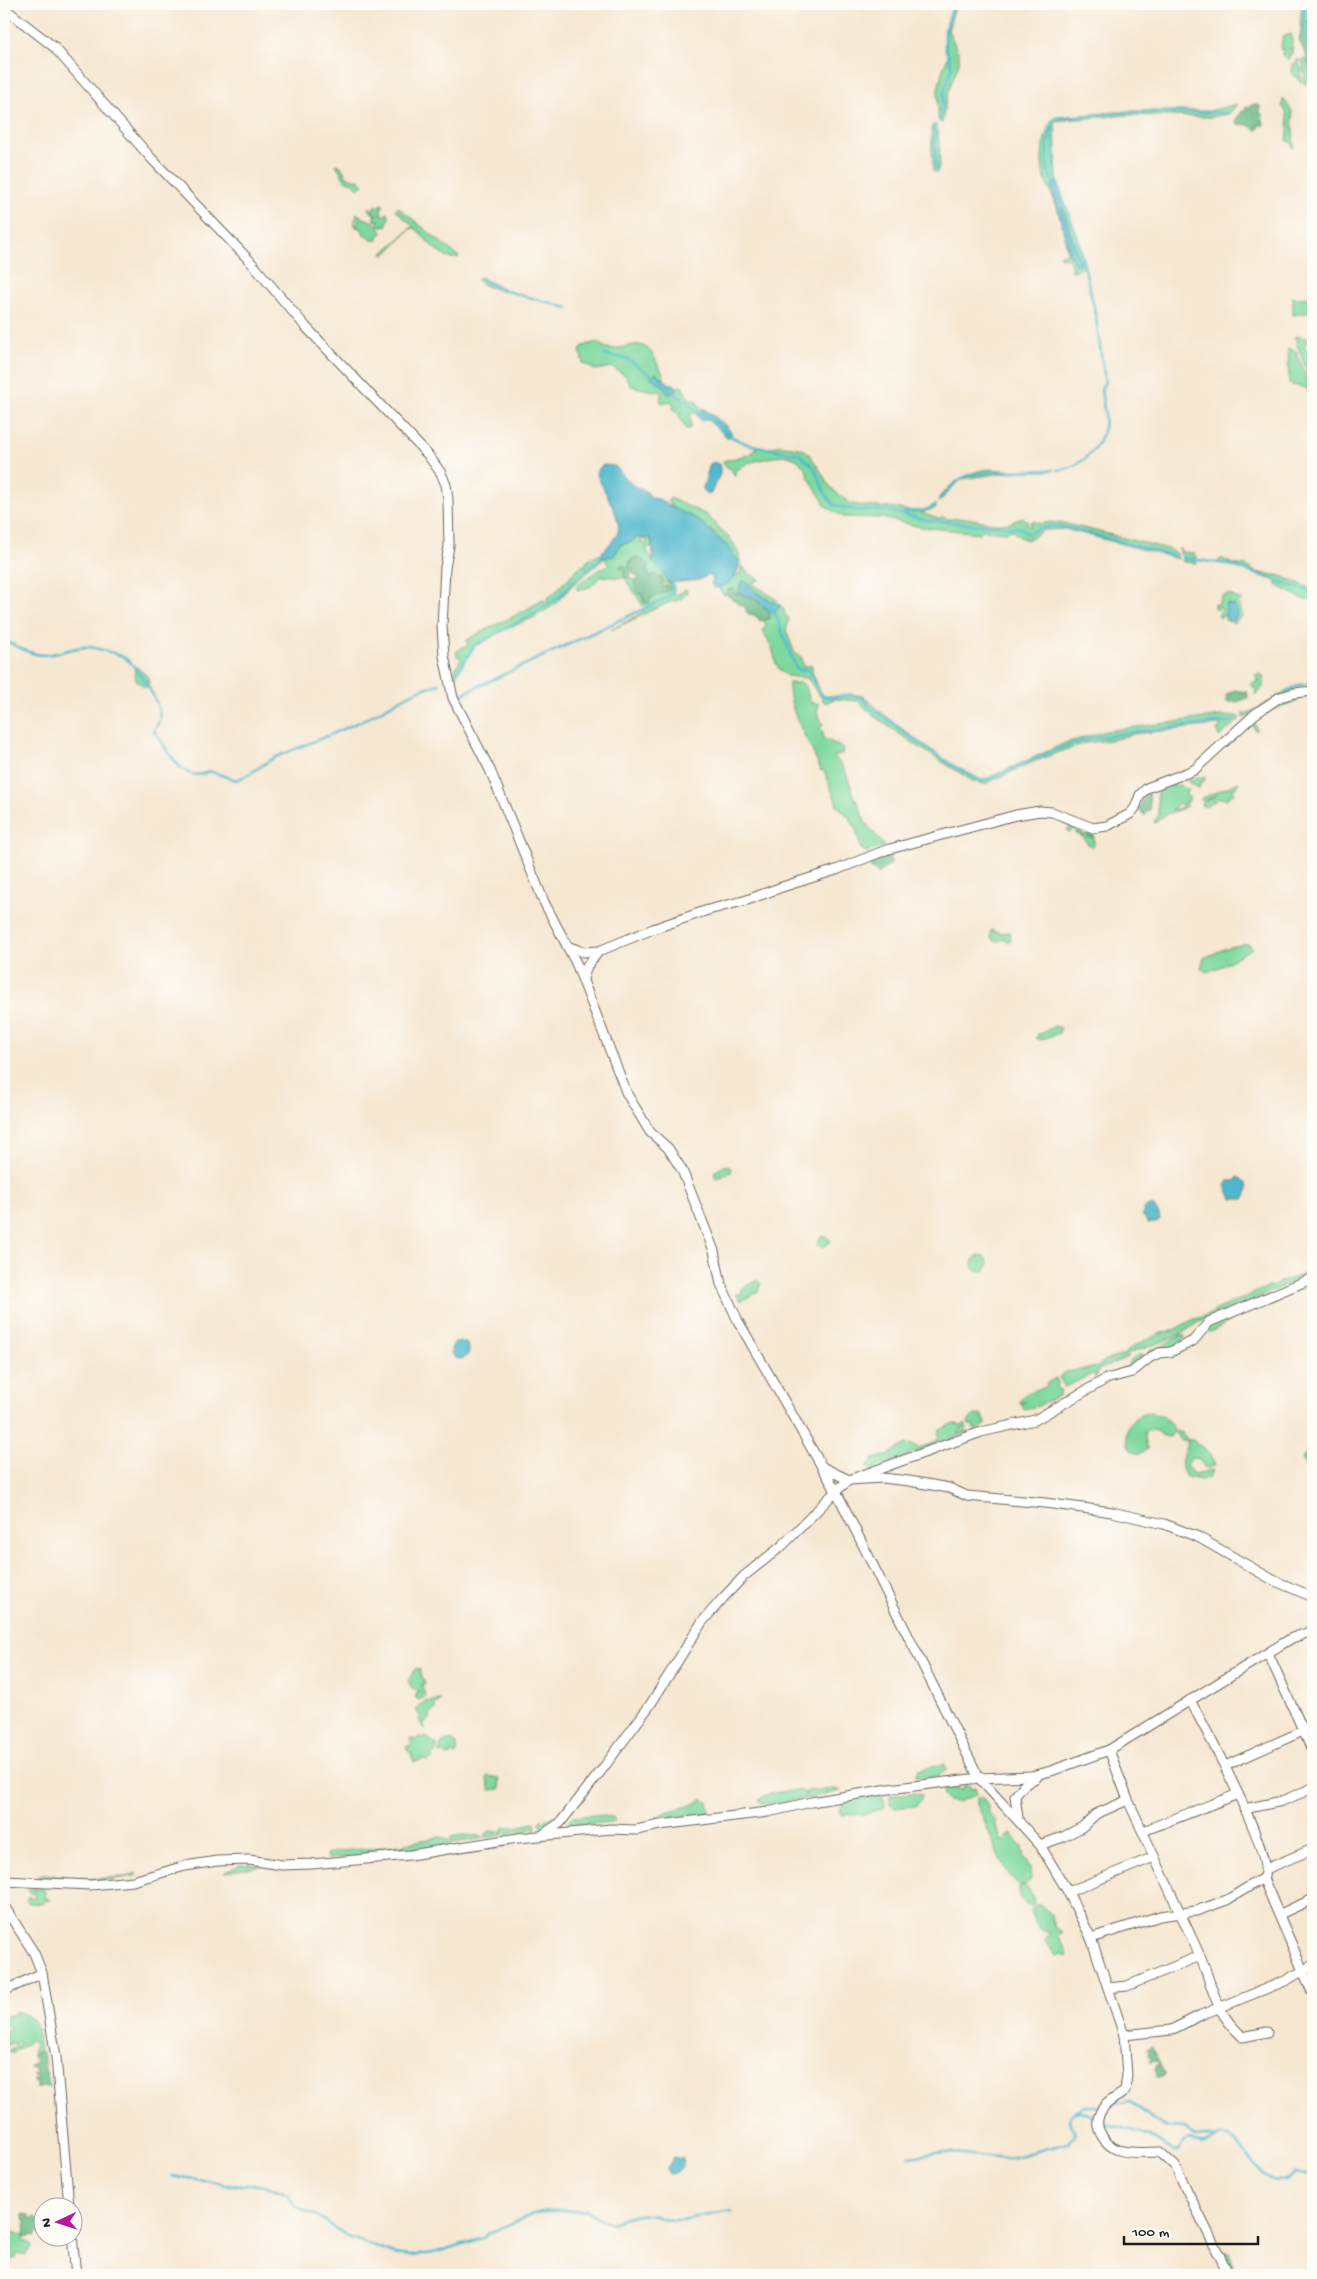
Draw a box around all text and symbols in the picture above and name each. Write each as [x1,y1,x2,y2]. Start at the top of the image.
north arrow [32,2196,82,2246]
scale bar [1124,2214,1258,2246]
text: N [39,2218,56,2228]
text: 100 m [1131,2224,1170,2242]

